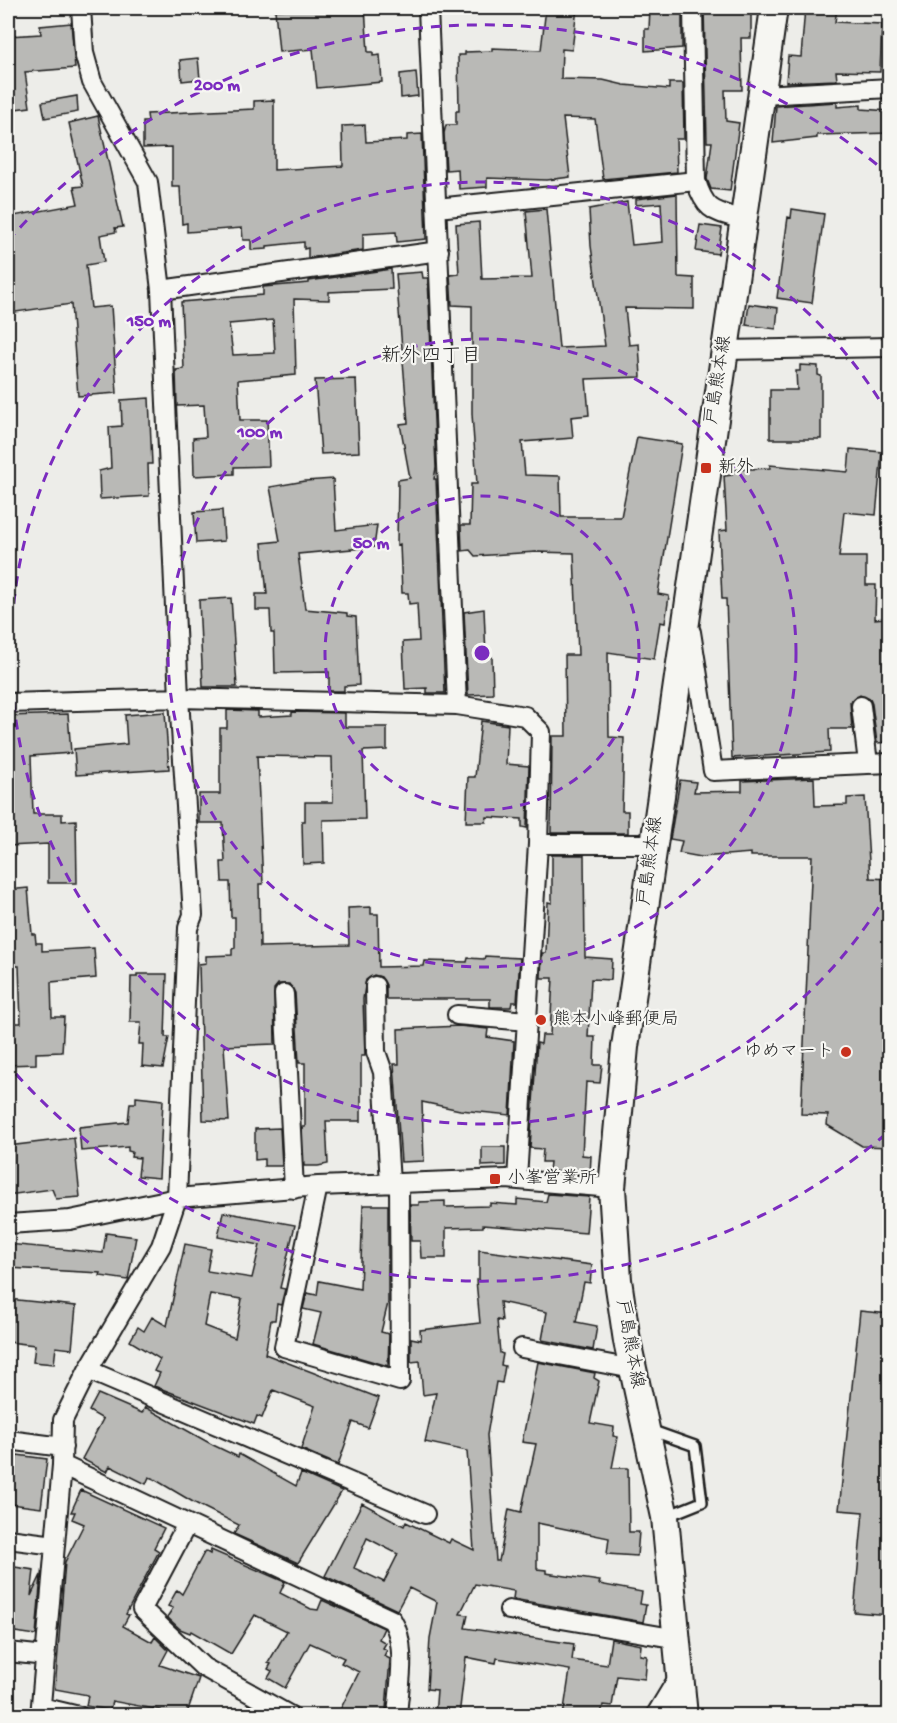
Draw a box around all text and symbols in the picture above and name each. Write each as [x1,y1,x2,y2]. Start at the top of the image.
text: 200 m [194,76,240,97]
text: 150 m [126,312,171,333]
street label: 戸島熊本線 [701,334,736,426]
district label: 新外四丁目 [381,344,481,369]
text: 100 m [237,423,283,444]
place label: 新外 [718,457,754,479]
marker: 新外 [699,461,713,475]
text: 50 m [353,534,390,555]
centre of rings [472,643,492,663]
street label: 戸島熊本線 [633,815,668,907]
place label: 熊本小峰郵便局 [553,1009,679,1031]
marker: 熊本小峰郵便局 [534,1013,548,1027]
place label: ゆめマート [744,1042,834,1063]
marker: ゆめマート [839,1045,853,1059]
place label: 小峯営業所 [507,1168,597,1190]
marker: 小峯営業所 [488,1172,502,1186]
street label: 戸島熊本線 [611,1298,648,1390]

